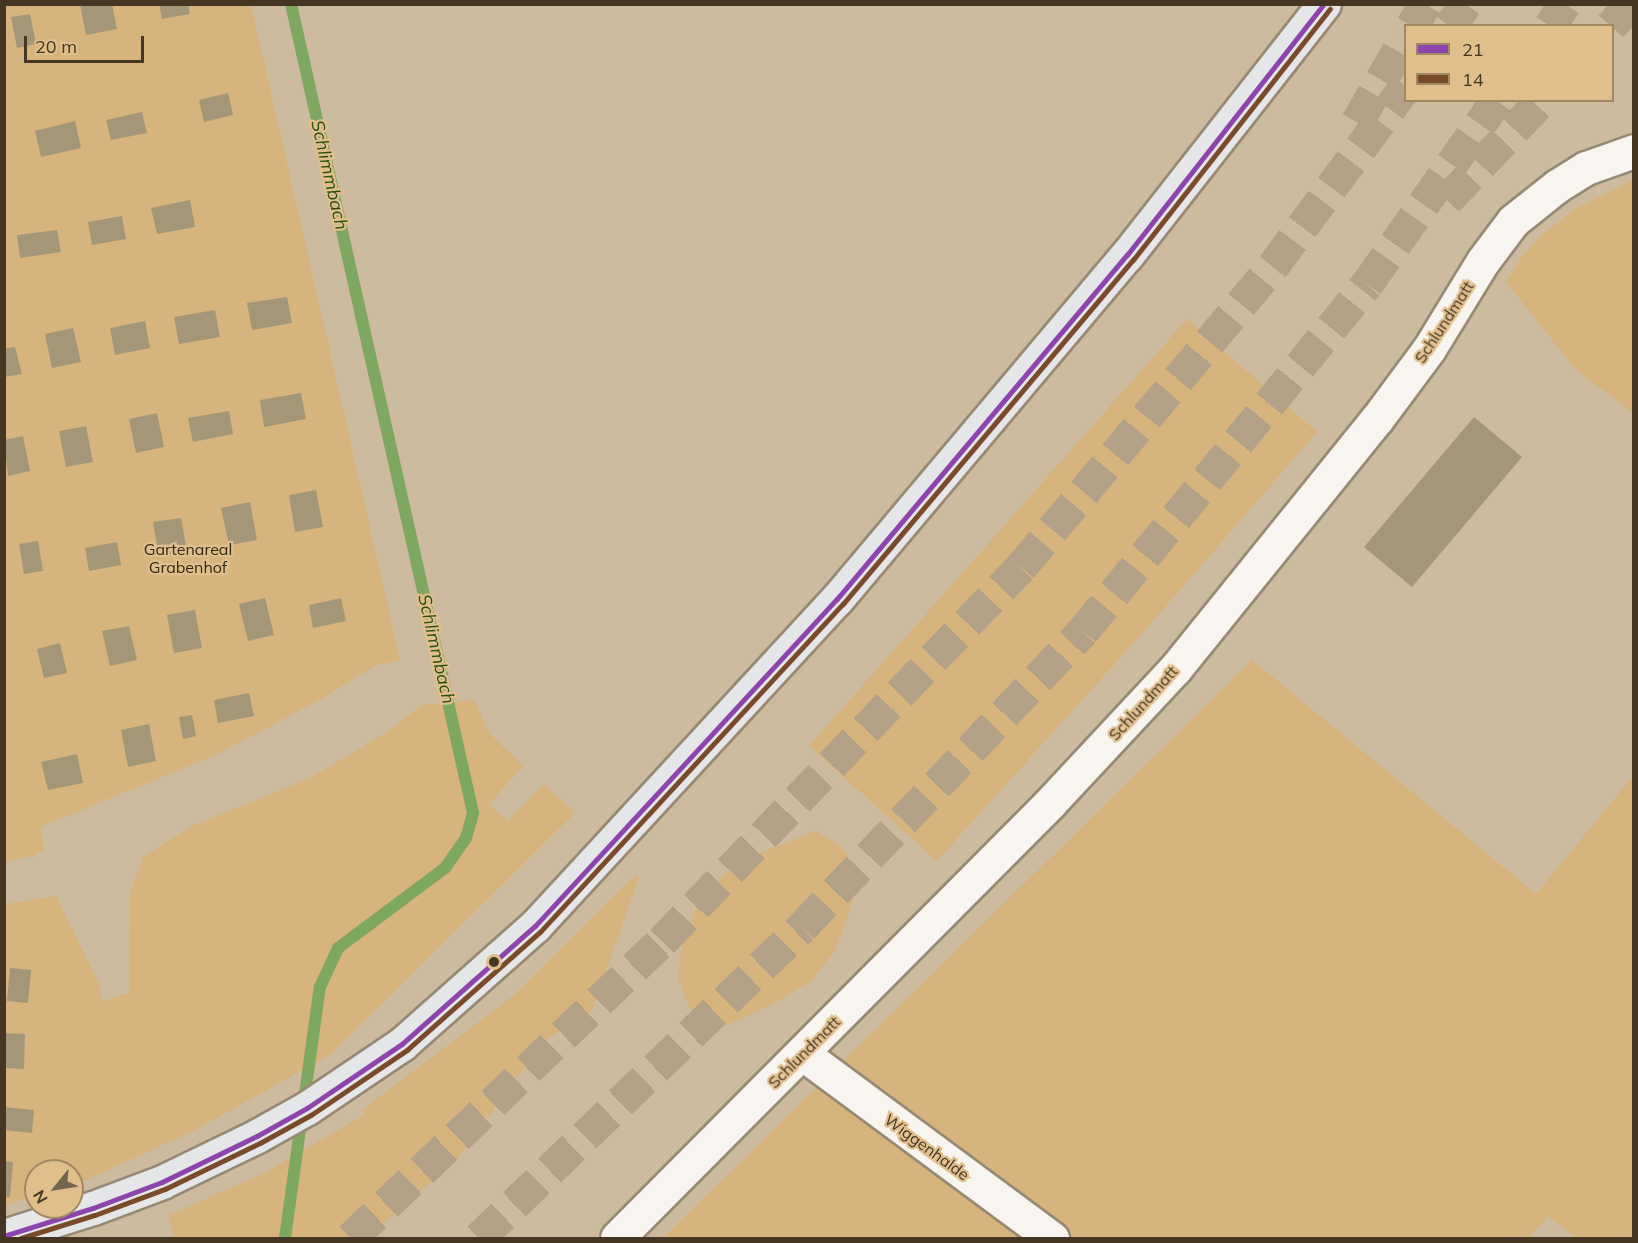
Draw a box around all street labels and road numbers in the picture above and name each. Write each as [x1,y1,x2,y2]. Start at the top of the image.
street label: Schlundmatt [1410,277,1478,367]
street label: Schlundmatt [1104,662,1182,744]
street label: Schlundmatt [764,1012,844,1092]
street label: Wiggenhalde [881,1110,973,1184]

